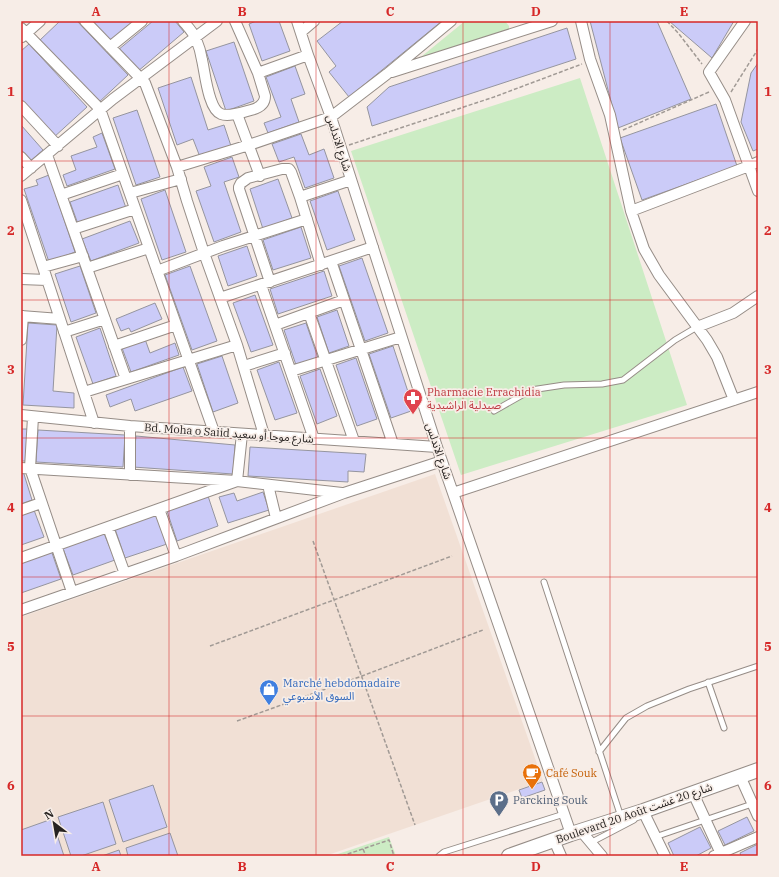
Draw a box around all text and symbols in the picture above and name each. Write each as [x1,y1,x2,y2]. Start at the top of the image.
text: A [91,3,101,20]
text: B [237,3,247,20]
text: C [386,3,395,20]
text: D [531,3,541,20]
text: E [680,3,688,20]
text: 1 [7,83,15,100]
text: 1 [764,83,772,100]
street label: شارع الاندلس [322,113,355,174]
text: 2 [7,222,15,239]
text: 2 [764,222,772,239]
text: 3 [7,361,15,378]
text: 3 [764,361,772,378]
place label: Pharmacie Errachidia صيدلية الراشيدية [427,385,541,412]
pharmacy icon: Pharmacie Errachidia صيدلية الراشيدية [402,387,424,415]
street label: Bd. Moha o Saiid شارع موحا أو سعيد [144,420,315,447]
street label: شارع الاندلس [422,421,455,482]
text: 4 [7,499,15,516]
text: 4 [764,499,772,516]
text: 5 [7,638,15,655]
text: 5 [764,638,772,655]
place label: Marché hebdomadaire السوق الأسبوعي [283,676,400,706]
shop icon: Marché hebdomadaire السوق الأسبوعي [258,678,280,706]
cafe icon: Café Souk [521,762,543,790]
place label: Café Souk [546,766,598,780]
text: 6 [7,777,15,794]
text: 6 [764,777,772,794]
street label: Boulevard 20 Août شارع 20 غشت [554,779,715,847]
parking icon: Parcking Souk [488,789,510,817]
place label: Parcking Souk [513,793,588,807]
north arrow [34,803,74,843]
text: N [42,806,56,823]
text: A [91,858,101,875]
text: B [237,858,247,875]
text: C [386,858,395,875]
text: D [531,858,541,875]
text: E [680,858,688,875]

